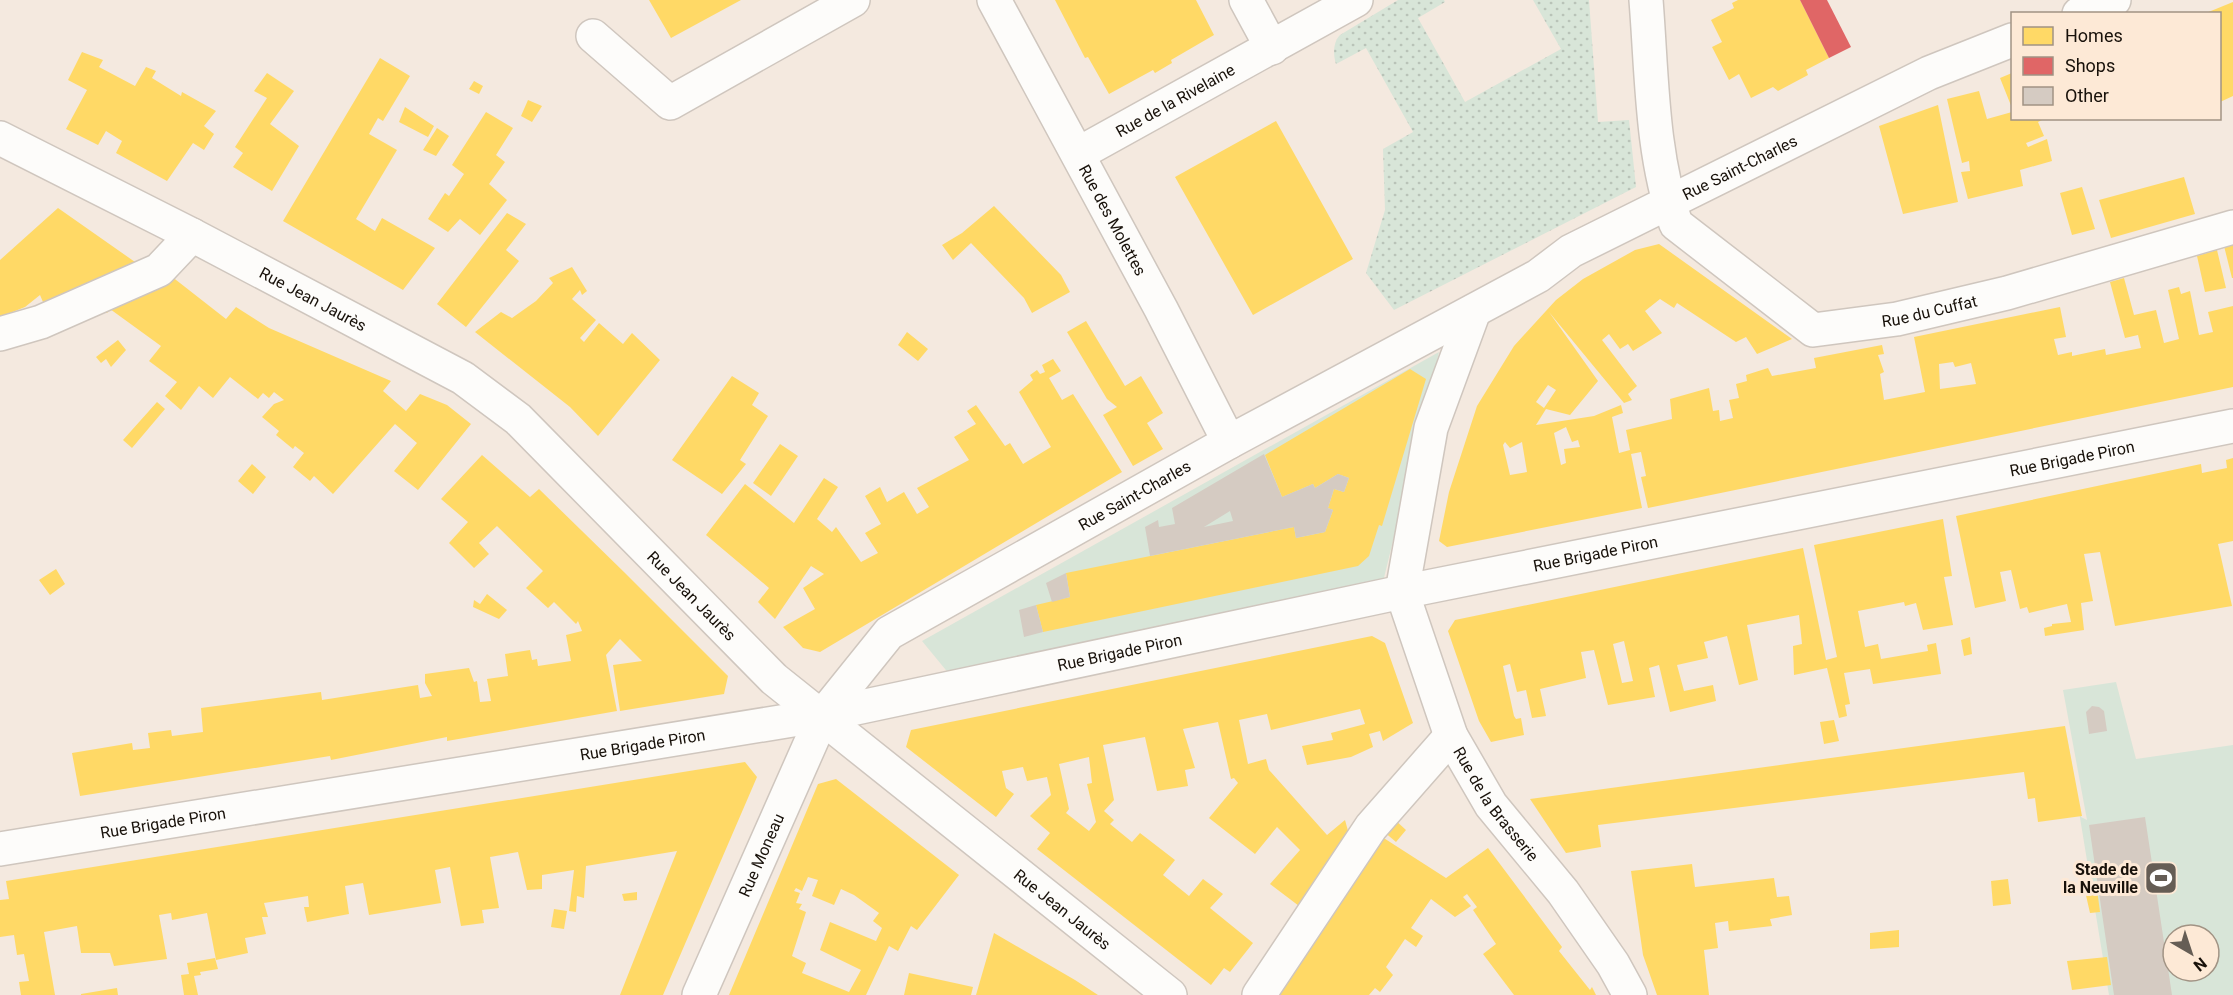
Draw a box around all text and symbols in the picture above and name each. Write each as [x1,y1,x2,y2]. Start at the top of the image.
legend [2011,12,2221,120]
text: Homes [2065,25,2123,46]
text: Shops [2065,55,2115,76]
street label: Rue de la Rivelaine [1112,60,1238,141]
text: Other [2065,85,2109,106]
street label: Rue Saint-Charles [1679,131,1800,204]
street label: Rue des Molettes [1075,161,1151,279]
street label: Rue Jean Jaurès [256,263,370,335]
street label: Rue du Cuffat [1881,291,1979,330]
street label: Rue Brigade Piron [2008,436,2136,480]
street label: Rue Saint-Charles [1075,456,1194,534]
street label: Rue Brigade Piron [1531,532,1659,575]
street label: Rue Jean Jaurès [644,547,740,644]
street label: Rue Brigade Piron [1056,630,1184,674]
street label: Rue Brigade Piron [578,725,707,764]
street label: Rue de la Brasserie [1450,743,1543,865]
street label: Rue Brigade Piron [99,803,227,842]
street label: Rue Moneau [734,811,788,900]
place label: Stade de la Neuville [2063,860,2138,897]
sports icon: Stade de la Neuville [2143,860,2179,896]
street label: Rue Jean Jaurès [1010,865,1115,953]
north arrow [2161,923,2221,983]
text: N [2190,953,2210,975]

